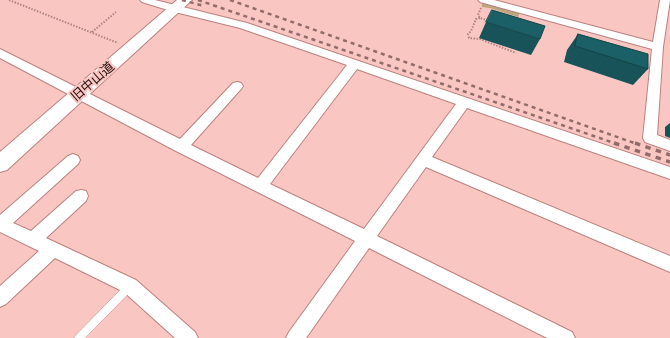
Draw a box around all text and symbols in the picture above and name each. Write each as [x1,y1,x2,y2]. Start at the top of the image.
street label: 旧中山道 [68,59,118,105]

